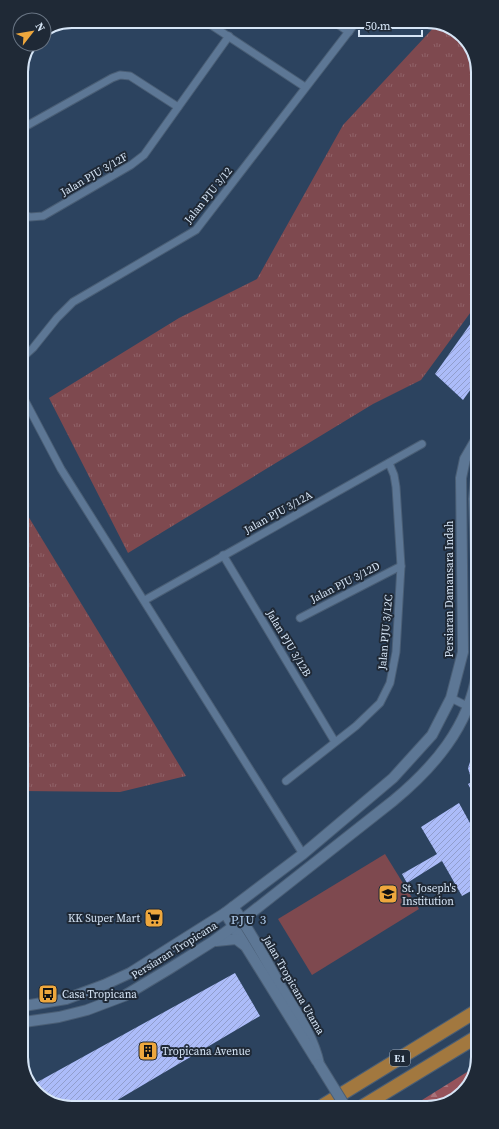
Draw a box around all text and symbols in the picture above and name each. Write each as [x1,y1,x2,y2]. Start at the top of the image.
north arrow [12,12,52,52]
scale bar [359,12,422,38]
text: 50 m [365,18,391,34]
text: N [32,20,49,34]
street label: Jalan PJU 3/12F [57,149,131,200]
street label: Jalan PJU 3/12 [180,164,236,227]
street label: Jalan PJU 3/12A [241,487,316,538]
street label: Persiaran Damansara Indah [442,520,457,657]
street label: Jalan PJU 3/12D [307,558,383,607]
street label: Jalan PJU 3/12C [375,594,396,671]
street label: Jalan PJU 3/12B [262,606,314,680]
place label: St. Joseph's Institution [402,881,456,909]
school or university icon: St. Joseph's Institution [377,883,399,905]
supermarket icon: KK Super Mart [143,907,165,929]
place label: KK Super Mart [68,911,140,926]
district label: PJU 3 [231,911,267,928]
street label: Persiaran Tropicana [128,918,220,983]
street label: Jalan Tropicana Utama [259,932,328,1038]
bus stop icon: Casa Tropicana [37,983,59,1005]
place label: Casa Tropicana [62,987,137,1002]
building icon: Tropicana Avenue [137,1040,159,1062]
place label: Tropicana Avenue [162,1044,251,1059]
road number: E1 [390,1050,410,1066]

